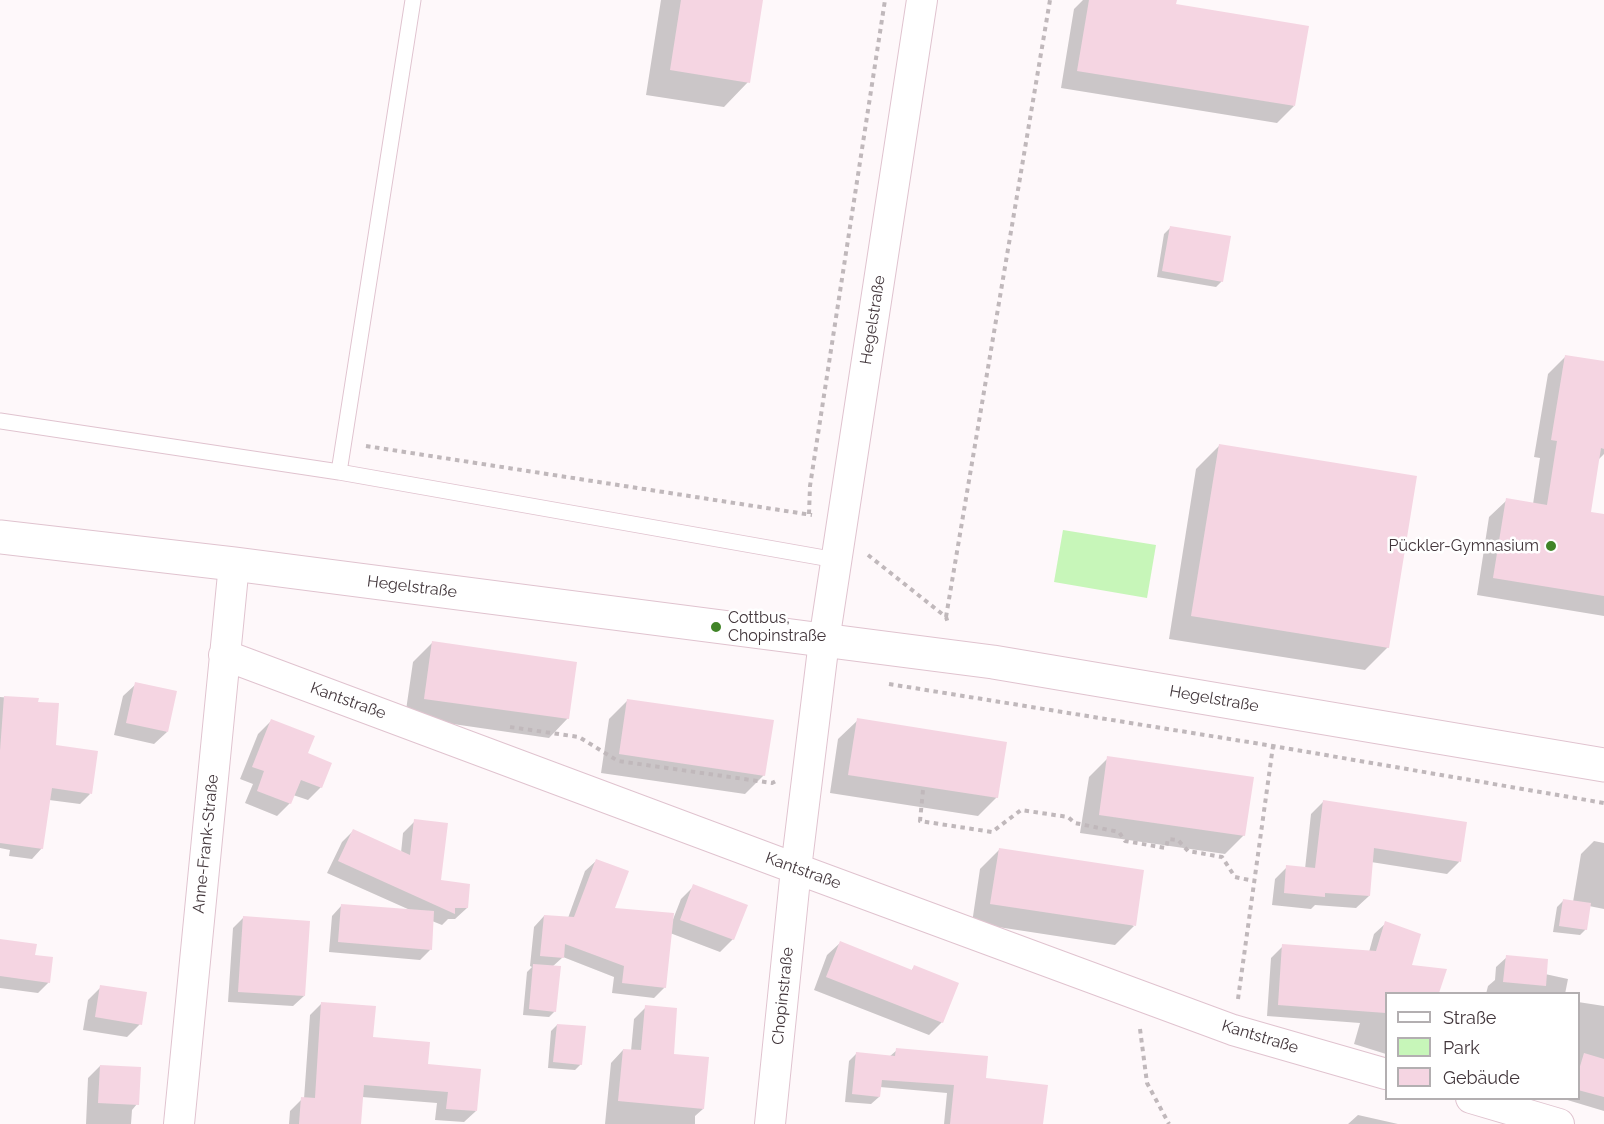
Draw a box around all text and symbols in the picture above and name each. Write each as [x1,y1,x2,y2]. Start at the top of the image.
street label: Hegelstraße [856,274,890,366]
place label: Pückler-Gymnasium [1389,536,1539,556]
marker: Pückler-Gymnasium [1544,539,1558,553]
street label: Hegelstraße [366,572,458,602]
place label: Cottbus, Chopinstraße [728,608,826,646]
marker: Cottbus, Chopinstraße [709,620,723,634]
street label: Kantstraße [307,678,389,724]
street label: Hegelstraße [1168,682,1260,716]
street label: Anne-Frank-Straße [189,773,223,915]
street label: Kantstraße [762,848,844,894]
street label: Chopinstraße [768,946,798,1046]
legend [1385,992,1580,1100]
text: Straße [1443,1007,1496,1028]
street label: Kantstraße [1219,1016,1301,1058]
text: Park [1443,1037,1480,1058]
text: Gebäude [1443,1067,1520,1088]

